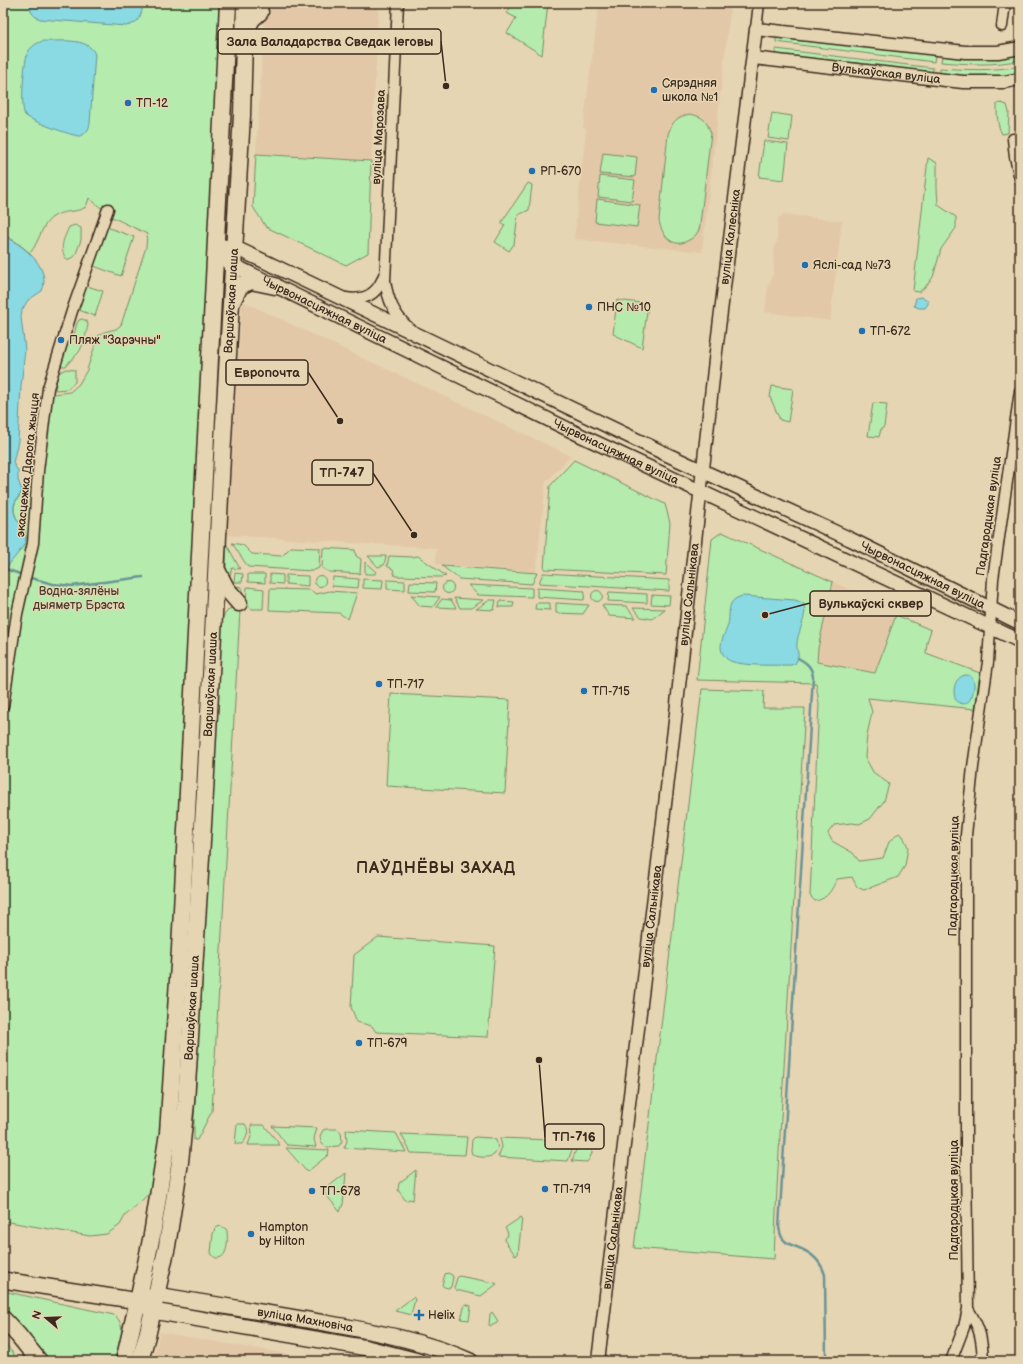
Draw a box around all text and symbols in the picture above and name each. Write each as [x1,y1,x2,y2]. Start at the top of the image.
callout: Зала Валадарства Сведак Іеговы [218,29,441,54]
text: Зала Валадарства Сведак Іеговы [227,34,433,50]
street label: Вулькаўская вуліца [831,60,941,87]
place label: Сярэдняя школа №1 [662,76,718,105]
marker: Сярэдняя школа №1 [649,85,659,95]
street label: вуліца Марозава [369,89,389,185]
place label: ТП-12 [136,96,168,111]
marker: ТП-12 [123,98,133,108]
place label: РП-670 [540,164,581,179]
marker: РП-670 [527,166,537,176]
street label: вуліца Калесніка [717,188,744,285]
street label: Варшаўская шаша [221,248,242,354]
place label: Яслі-сад №73 [813,258,891,273]
marker: Яслі-сад №73 [800,260,810,270]
street label: Чырвонасцяжная вуліца [259,273,390,347]
place label: ПНС №10 [597,300,651,315]
marker: ПНС №10 [584,302,594,312]
place label: ТП-672 [870,324,911,339]
marker: ТП-672 [857,326,867,336]
place label: Пляж "Зарэчны" [69,333,161,348]
marker: Пляж "Зарэчны" [56,335,66,345]
callout: Европочта [226,360,308,385]
text: Европочта [234,365,300,381]
street label: экасцежка Дарога жыцця [13,392,43,538]
street label: Чырвонасцяжная вуліца [550,415,681,488]
street label: Падгародцкая вуліца [973,455,1005,577]
callout: ТП-747 [312,460,373,485]
text: ТП-747 [320,465,364,481]
street label: Чырвонасцяжная вуліца [858,538,988,612]
street label: вуліца Сальнікава [676,542,702,647]
park label: Водна-зялёны дыяметр Брэста [33,584,125,613]
callout: Вулькаўскі сквер [810,591,931,616]
text: Вулькаўскі сквер [819,596,924,612]
street label: Варшаўская шаша [200,631,221,737]
place label: ТП-717 [387,677,424,692]
marker: ТП-717 [374,679,384,689]
place label: ТП-715 [592,684,630,699]
marker: ТП-715 [579,686,589,696]
street label: Падгародцкая вуліца [945,815,963,937]
district label: ПАЎДНЁВЫ ЗАХАД [356,857,516,878]
street label: вуліца Сальнікава [638,864,665,968]
street label: Варшаўская шаша [181,955,202,1061]
place label: ТП-679 [367,1036,408,1051]
marker: ТП-679 [354,1038,364,1048]
callout: ТП-716 [545,1124,604,1149]
text: ТП-716 [552,1129,596,1145]
street label: Падгародцкая вуліца [947,1140,962,1260]
place label: ТП-719 [553,1182,591,1197]
place label: ТП-678 [320,1184,361,1199]
marker: ТП-719 [540,1184,550,1194]
marker: ТП-678 [307,1186,317,1196]
street label: вуліца Сальнікава [599,1186,626,1290]
place label: Hampton by Hilton [259,1220,308,1249]
marker: Hampton by Hilton [246,1229,256,1239]
north arrow [26,1298,66,1338]
street label: вуліца Махновіча [256,1304,355,1335]
place label: Helix [428,1308,455,1323]
text: N [30,1309,45,1321]
marker: Helix [413,1309,425,1321]

